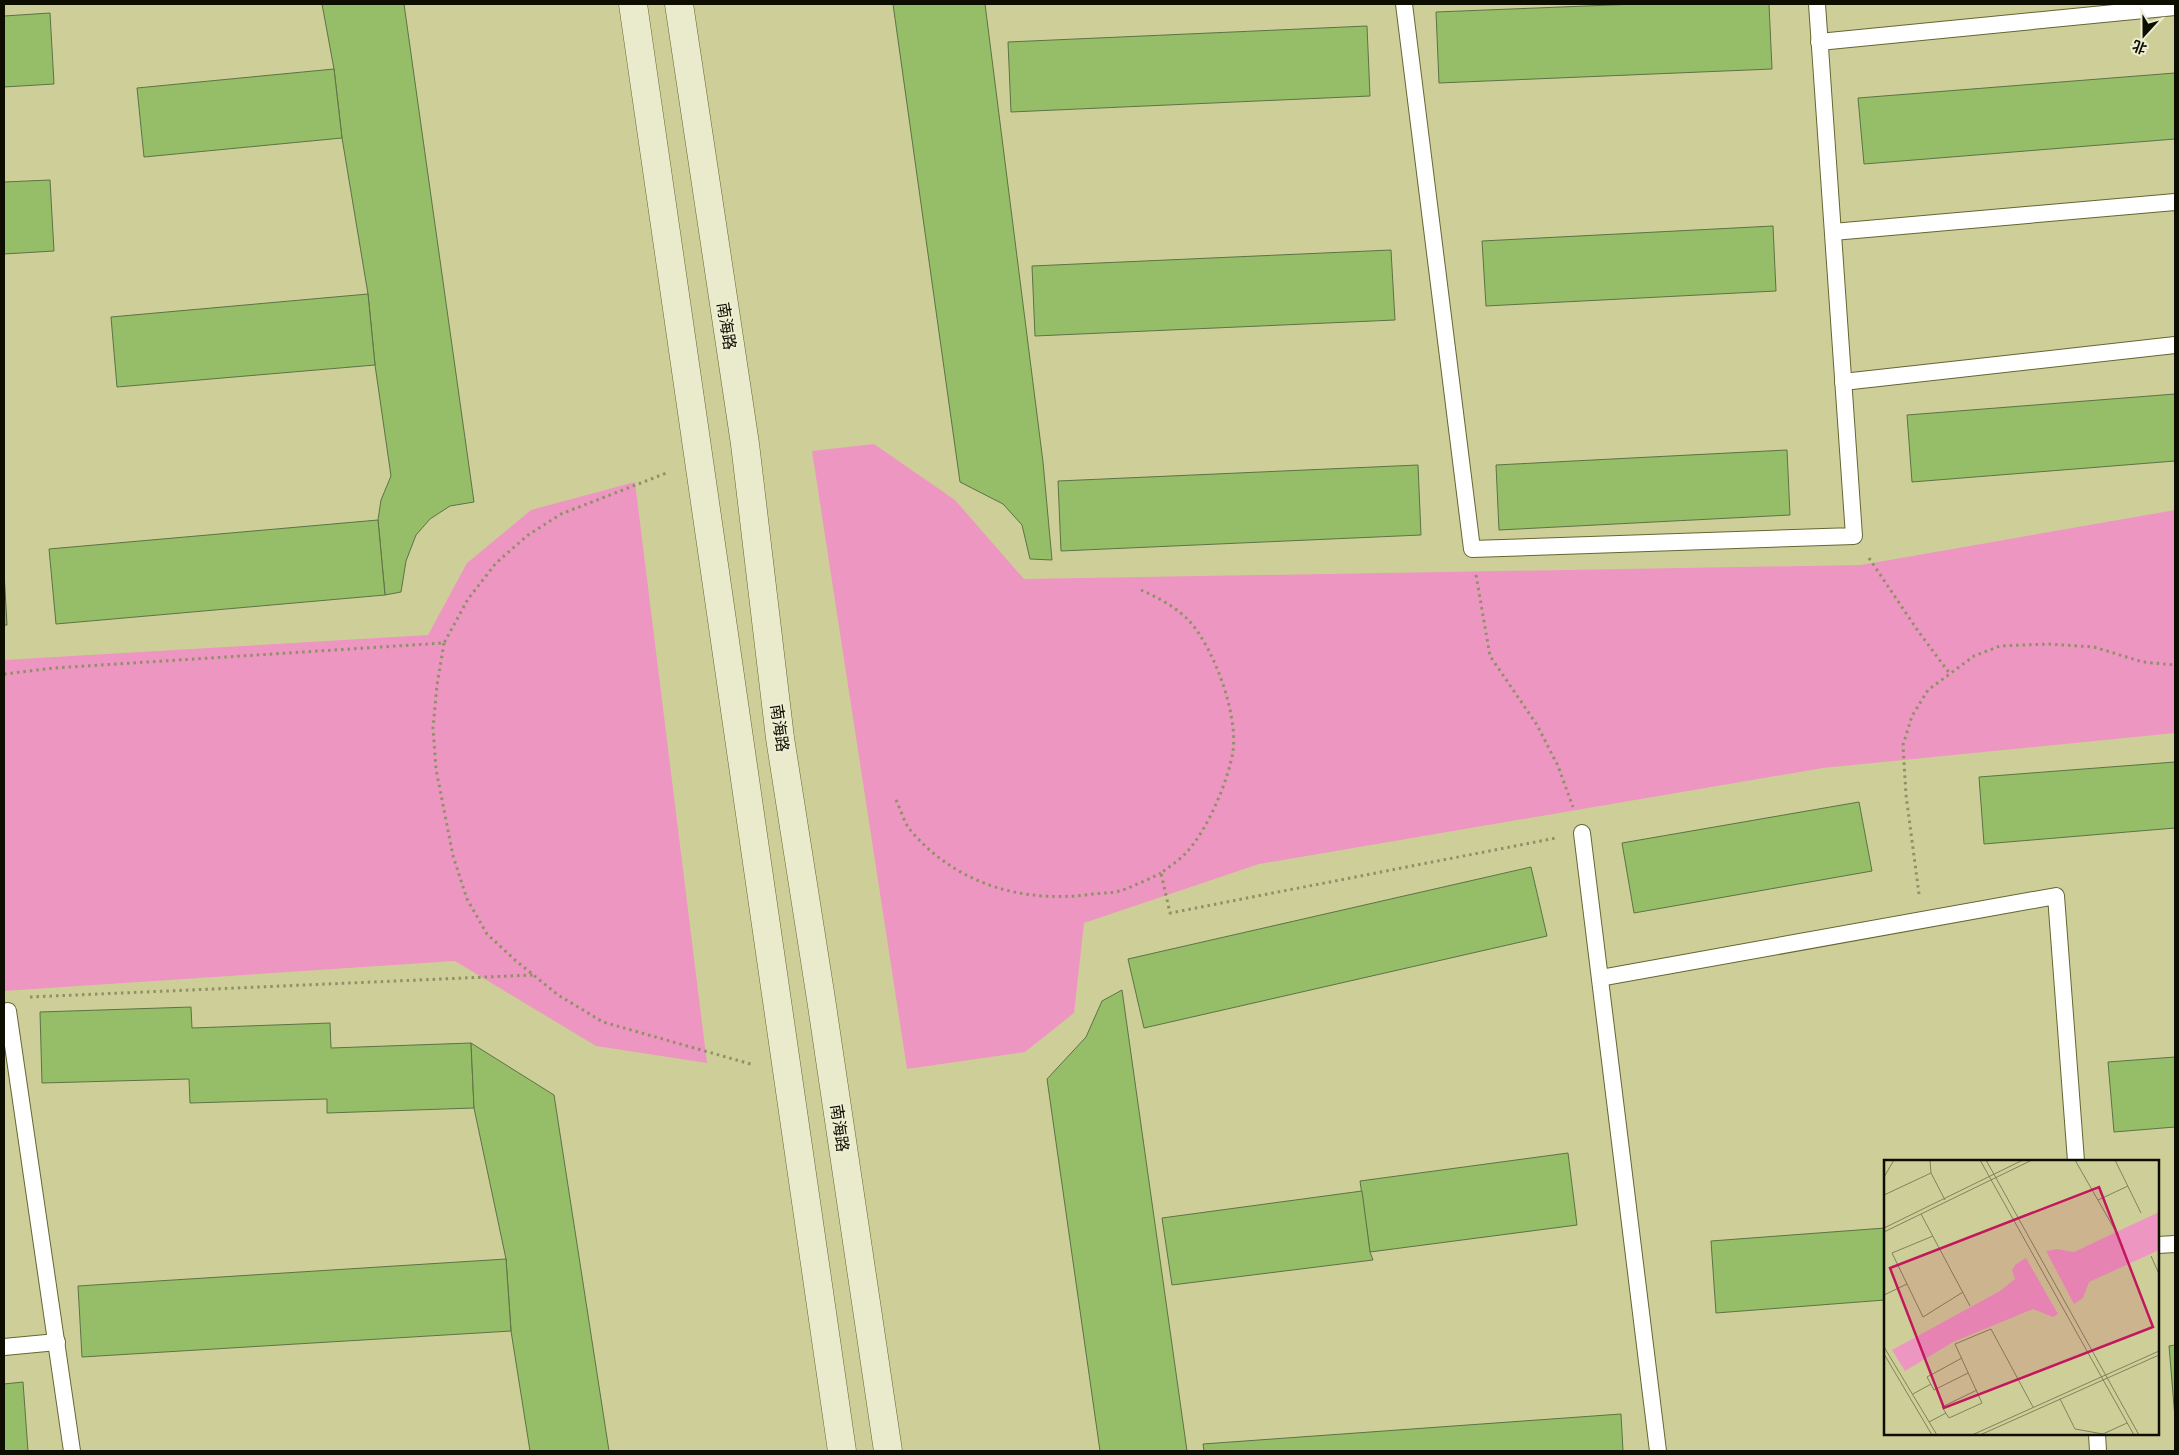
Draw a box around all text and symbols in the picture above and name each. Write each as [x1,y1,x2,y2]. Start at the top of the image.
north arrow [2119,10,2169,60]
text: 北 [2130,35,2149,58]
street label: 南海路 [711,301,741,352]
street label: 南海路 [765,703,793,753]
street label: 南海路 [825,1103,853,1153]
inset map [1884,1160,2159,1435]

